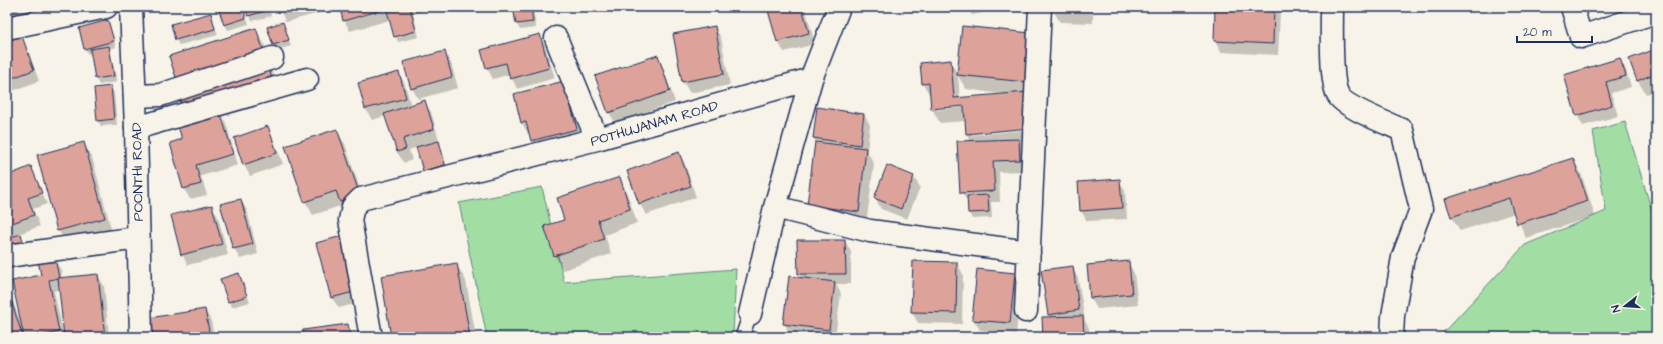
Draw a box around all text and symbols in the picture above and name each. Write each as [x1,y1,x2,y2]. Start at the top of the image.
scale bar [1517,18,1592,44]
text: 20 m [1523,24,1552,41]
street label: POTHUJANAM ROAD [588,96,721,152]
street label: POONTHI ROAD [127,122,149,222]
north arrow [1605,286,1645,326]
text: N [1608,303,1624,314]

